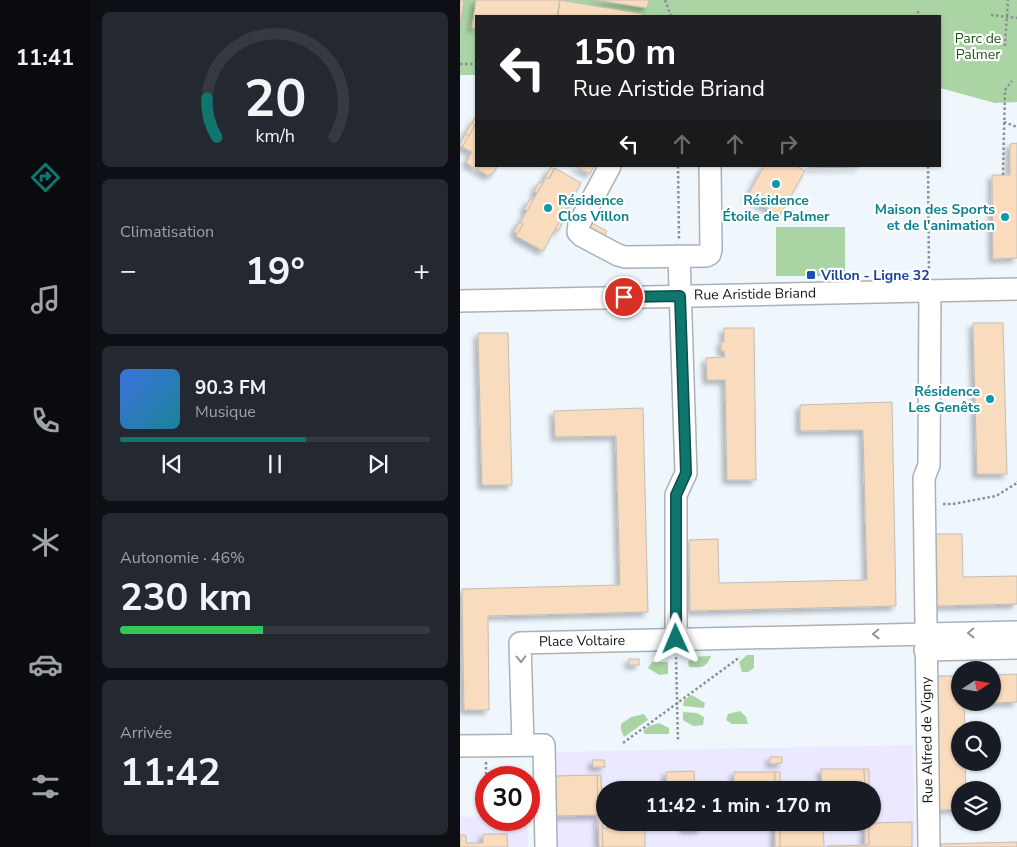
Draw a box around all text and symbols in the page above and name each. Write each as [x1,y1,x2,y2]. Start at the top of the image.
text: 150 m [573,29,676,76]
park label: Parc de Palmer [955,29,1001,64]
icon: left [490,35,555,100]
text: 11:41 [16,43,74,73]
text: 20 [244,63,306,134]
text: Rue Aristide Briand [573,74,765,104]
text: km/h [255,124,295,148]
icon: left [615,130,643,158]
icon: ahead [668,130,696,158]
icon: ahead [721,130,749,158]
icon: right [774,130,802,158]
icon: directions [28,160,63,195]
marker: Résidence Étoile de Palmer [770,178,782,190]
place label: Résidence Clos Villon [558,191,629,226]
place label: Résidence Étoile de Palmer [722,191,830,226]
place label: Maison des Sports et de l'animation [875,200,995,235]
marker: Résidence Clos Villon [542,202,554,214]
marker: Maison des Sports et de l'animation [999,211,1011,223]
text: Climatisation [120,221,214,243]
text: 19° [245,246,305,297]
text: − [120,252,137,290]
text: + [413,252,430,290]
place label: Villon - Ligne 32 [820,266,930,285]
marker: Villon - Ligne 32 [805,269,817,281]
pin [603,276,645,318]
icon: music [28,282,63,317]
icon: arrive [610,283,638,311]
street label: Rue Aristide Briand [694,283,816,305]
text: 90.3 FM [195,375,266,401]
place label: Résidence Les Genêts [908,382,980,417]
marker: Résidence Les Genêts [984,393,996,405]
text: Musique [195,401,256,423]
icon: phone [28,403,63,438]
icon: previous [158,450,186,478]
icon: pause [261,450,289,478]
icon: next [364,450,392,478]
icon: climate [28,525,63,560]
text: Autonomie · 46% [120,547,245,569]
text: 230 km [120,572,252,623]
position arrow [649,612,701,664]
one-way arrow [967,628,974,638]
one-way arrow [872,629,880,640]
street label: Place Voltaire [539,631,625,651]
icon: car [28,647,63,682]
one-way arrow [516,656,526,663]
north arrow [951,661,1001,711]
map controls [951,661,1001,831]
street label: Rue Alfred de Vigny [916,676,938,804]
button: search [951,721,1001,771]
text: Arrivée [120,722,172,744]
text: 11:42 [120,747,221,798]
speed limit sign: 30 [475,766,540,831]
icon: filters [28,769,63,804]
button: layers [951,781,1001,831]
text: 11:42 · 1 min · 170 m [646,793,831,819]

